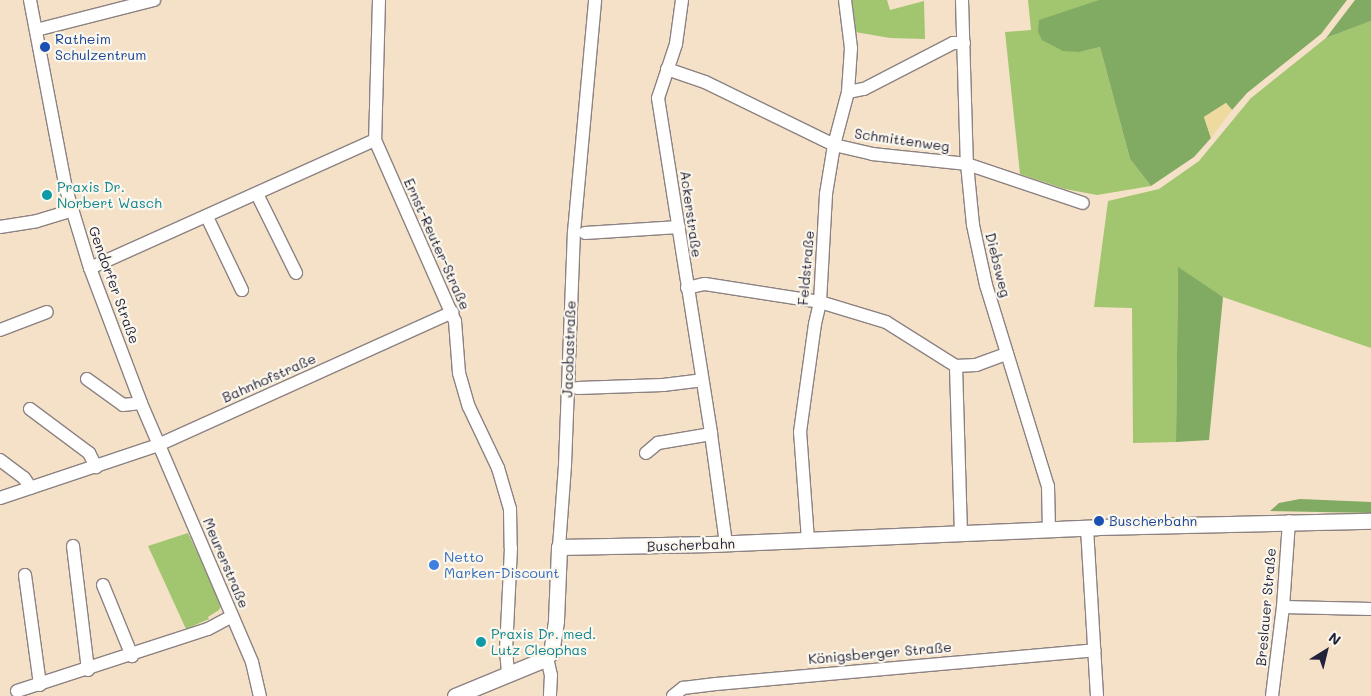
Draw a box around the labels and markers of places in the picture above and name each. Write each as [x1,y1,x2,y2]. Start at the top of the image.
place label: Ratheim Schulzentrum [55,31,146,64]
marker: Ratheim Schulzentrum [39,41,51,53]
place label: Praxis Dr. Norbert Wasch [57,179,162,212]
marker: Praxis Dr. Norbert Wasch [41,189,53,201]
place label: Buscherbahn [1109,513,1197,529]
marker: Buscherbahn [1093,515,1105,527]
place label: Netto Marken-Discount [444,549,559,582]
marker: Netto Marken-Discount [428,559,440,571]
place label: Praxis Dr. med. Lutz Cleophas [491,626,596,658]
marker: Praxis Dr. med. Lutz Cleophas [475,636,487,648]

